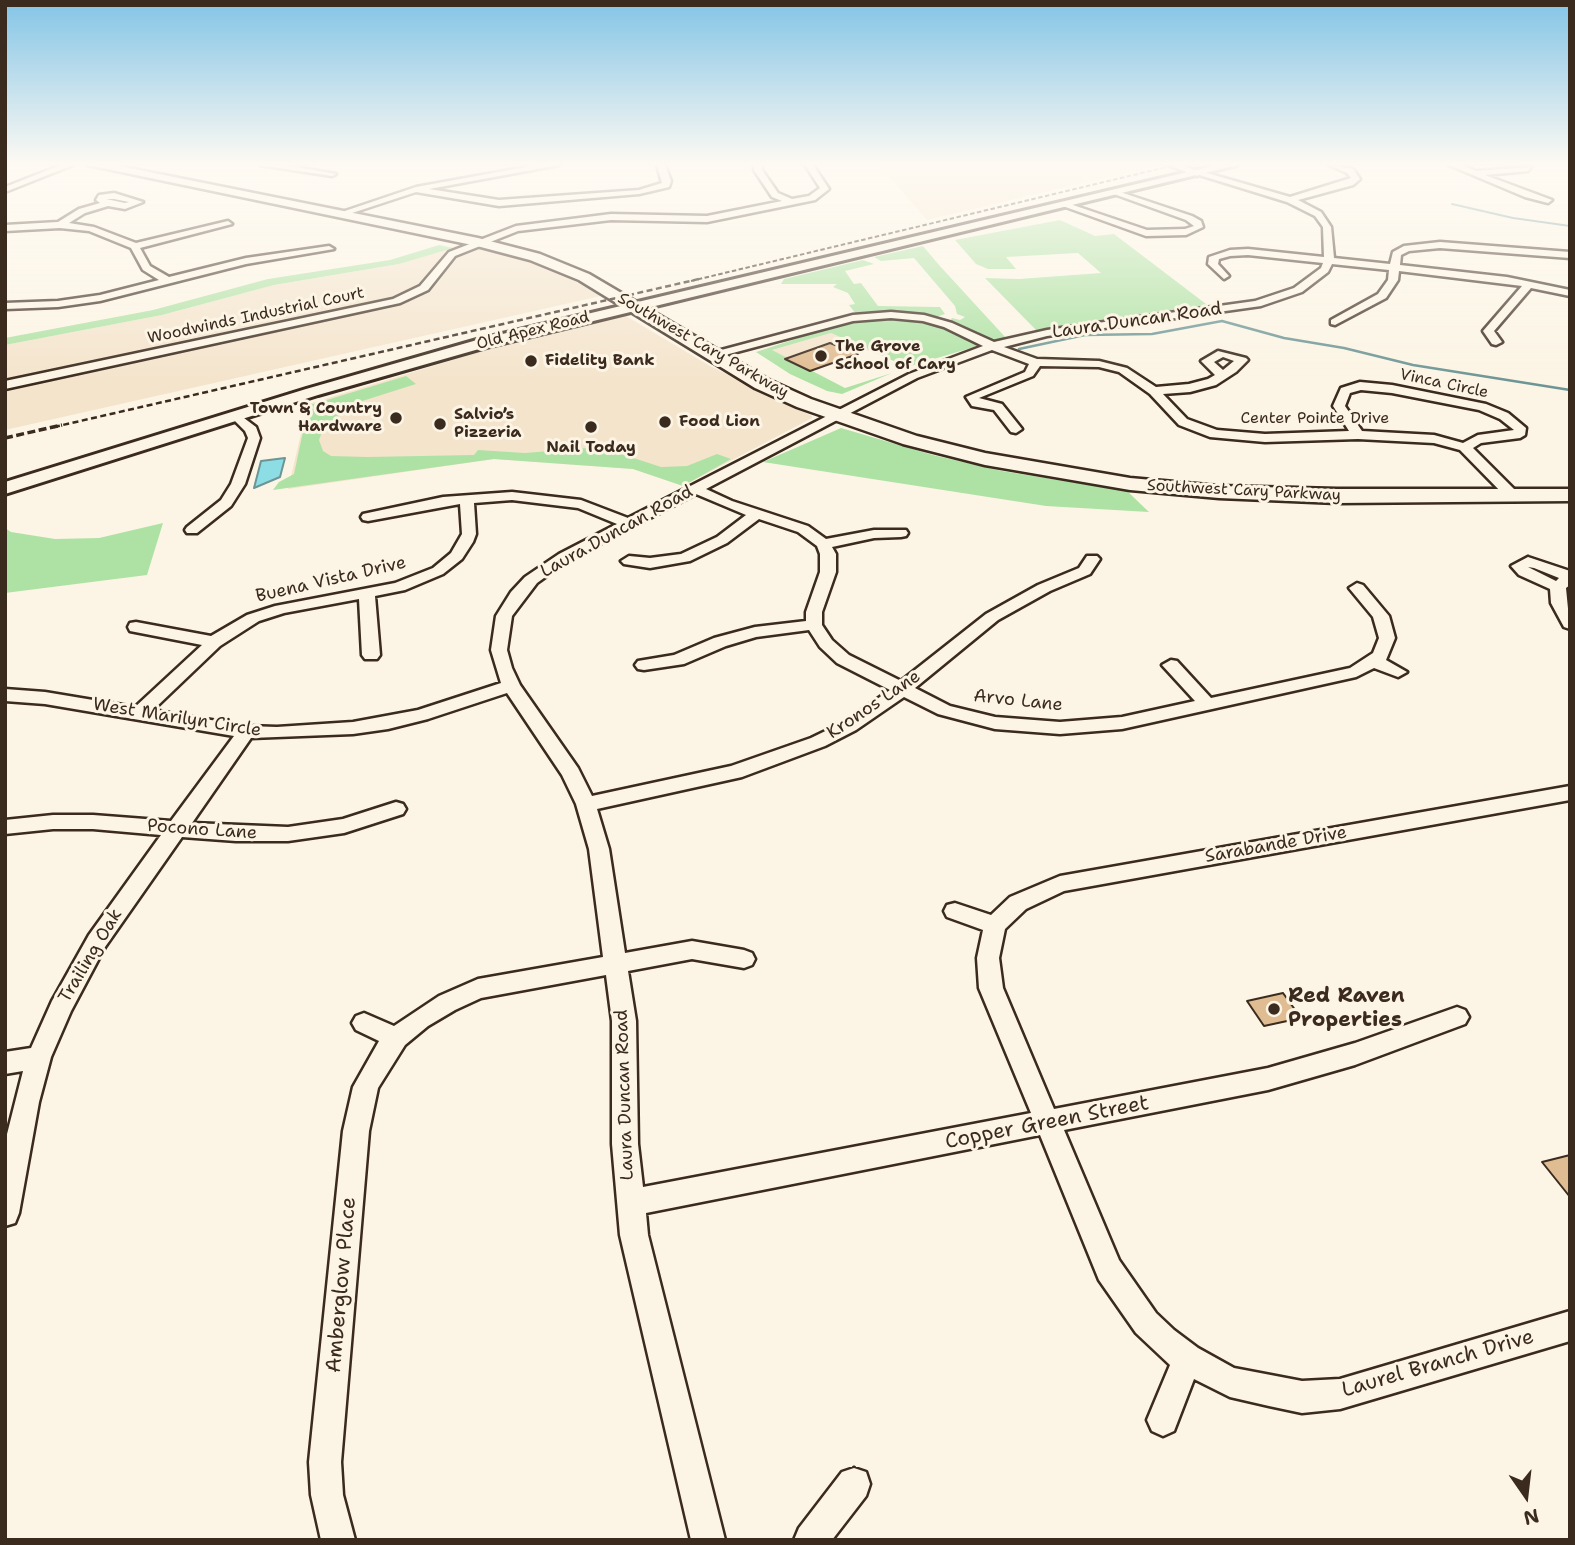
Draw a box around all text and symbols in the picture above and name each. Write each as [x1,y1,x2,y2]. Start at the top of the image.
street label: Woodwinds Industrial Court [146,284,366,348]
street label: Southwest Cary Parkway [614,289,792,403]
street label: Laura Duncan Road [1051,298,1223,344]
street label: Old Apex Road [475,308,591,354]
place label: The Grove School of Cary [835,337,956,375]
marker: The Grove School of Cary [813,348,829,364]
place label: Fidelity Bank [545,351,655,371]
marker: Fidelity Bank [523,353,539,369]
street label: Vinca Circle [1398,365,1490,403]
place label: Town & Country Hardware [250,399,382,437]
place label: Salvio’s Pizzeria [454,405,521,443]
street label: Center Pointe Drive [1241,409,1389,429]
marker: Town & Country Hardware [388,410,404,426]
place label: Food Lion [679,412,760,432]
marker: Food Lion [657,414,673,430]
marker: Salvio’s Pizzeria [432,416,448,432]
marker: Nail Today [583,419,599,435]
place label: Nail Today [546,438,636,458]
street label: Southwest Cary Parkway [1146,476,1342,506]
street label: Laura Duncan Road [537,481,697,583]
street label: Buena Vista Drive [254,552,408,608]
street label: Kronos Lane [823,666,925,744]
street label: Arvo Lane [972,686,1064,716]
street label: West Marilyn Circle [91,694,263,742]
street label: Pocono Lane [146,815,258,845]
street label: Sarabande Drive [1203,822,1349,868]
street label: Trailing Oak [55,905,127,1007]
place label: Red Raven Properties [1288,984,1405,1034]
marker: Red Raven Properties [1266,1001,1282,1017]
street label: Laura Duncan Road [611,1009,639,1181]
street label: Copper Green Street [943,1091,1151,1155]
street label: Amberglow Place [322,1196,362,1374]
street label: Laurel Branch Drive [1339,1325,1537,1403]
north arrow [1491,1461,1561,1531]
text: N [1521,1503,1542,1531]

